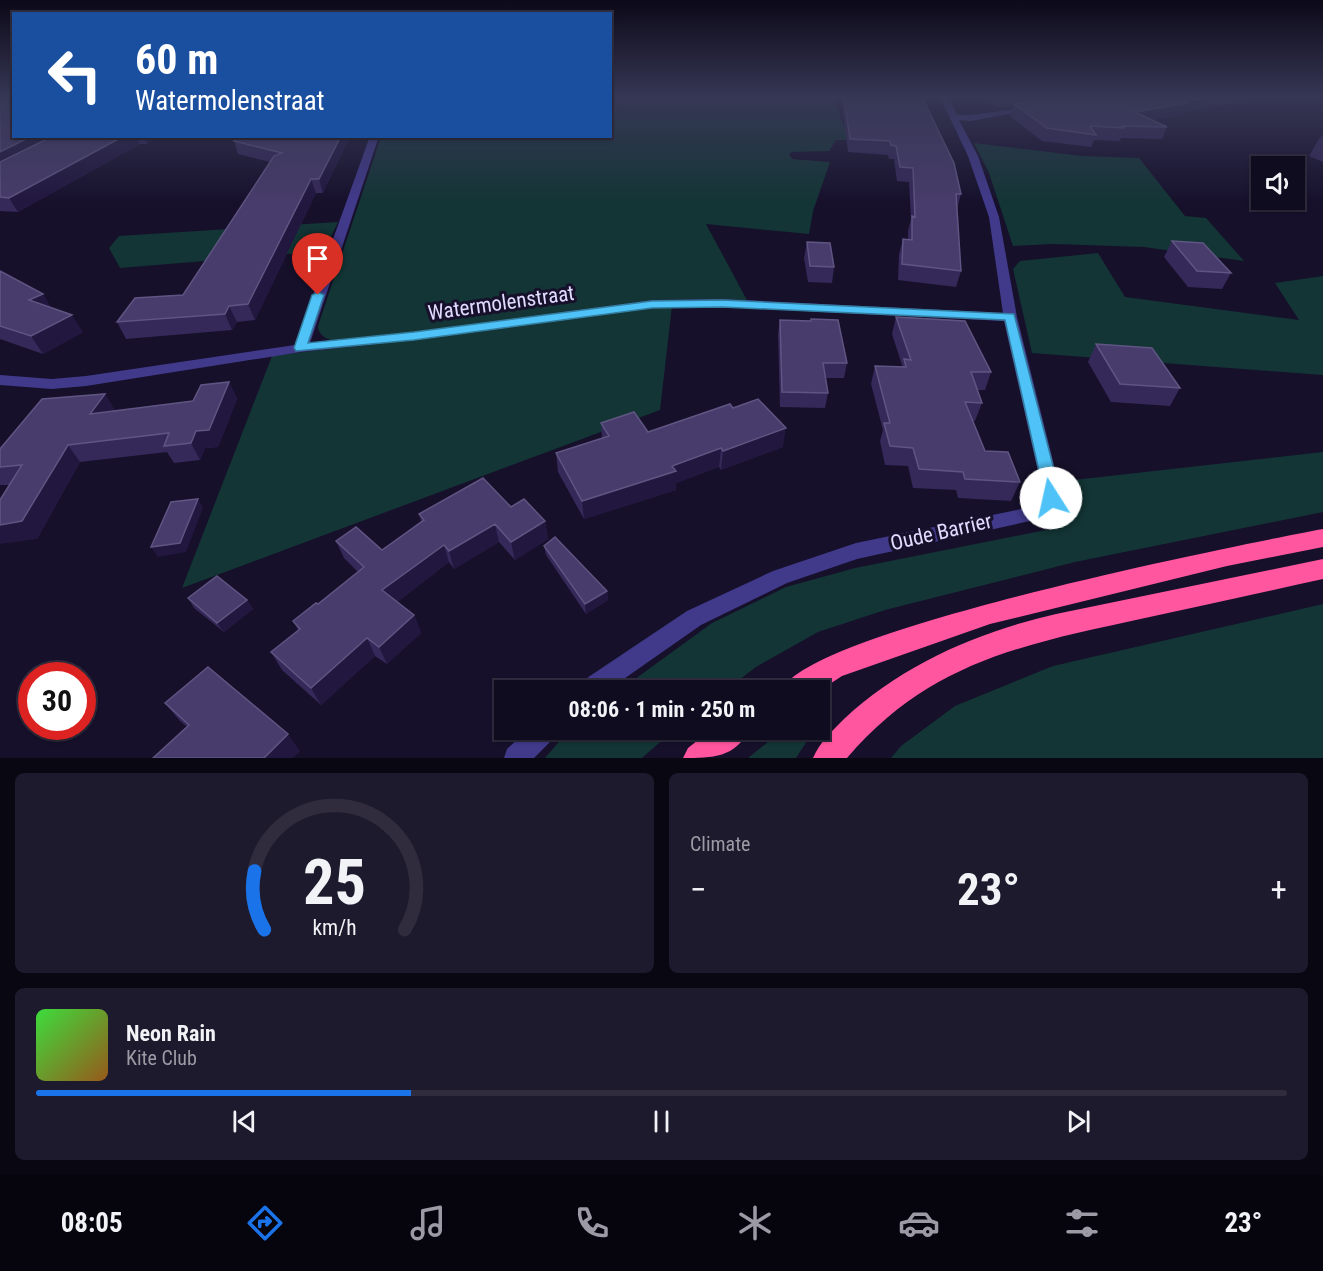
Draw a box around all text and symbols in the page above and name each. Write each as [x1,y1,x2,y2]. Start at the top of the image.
text: 60 m [135,35,218,84]
icon: left [36,36,114,114]
text: Watermolenstraat [135,85,325,117]
map controls [1251,156,1305,210]
button: sound [1251,156,1305,210]
pin [292,233,343,295]
icon: arrive [301,242,334,275]
street label: Watermolenstraat [426,281,576,325]
position arrow [1019,466,1083,530]
street label: Oude Barrier [888,509,994,555]
speed limit sign: 30 [18,662,96,740]
text: 08:06 · 1 min · 250 m [569,697,755,722]
text: Climate [690,832,750,856]
text: 25 [303,846,366,919]
text: 23° [957,863,1020,916]
text: − [690,870,707,909]
text: + [1271,870,1287,909]
text: km/h [312,915,357,940]
text: Neon Rain [126,1021,216,1046]
text: Kite Club [126,1046,197,1070]
icon: previous [228,1105,261,1138]
icon: pause [645,1105,678,1138]
icon: next [1062,1105,1095,1138]
icon: directions [244,1202,286,1244]
icon: music [407,1202,449,1244]
icon: phone [571,1202,613,1244]
icon: climate [734,1202,776,1244]
icon: car [898,1202,940,1244]
icon: filters [1061,1202,1103,1244]
text: 08:05 [61,1207,123,1239]
text: 23° [1224,1207,1262,1239]

